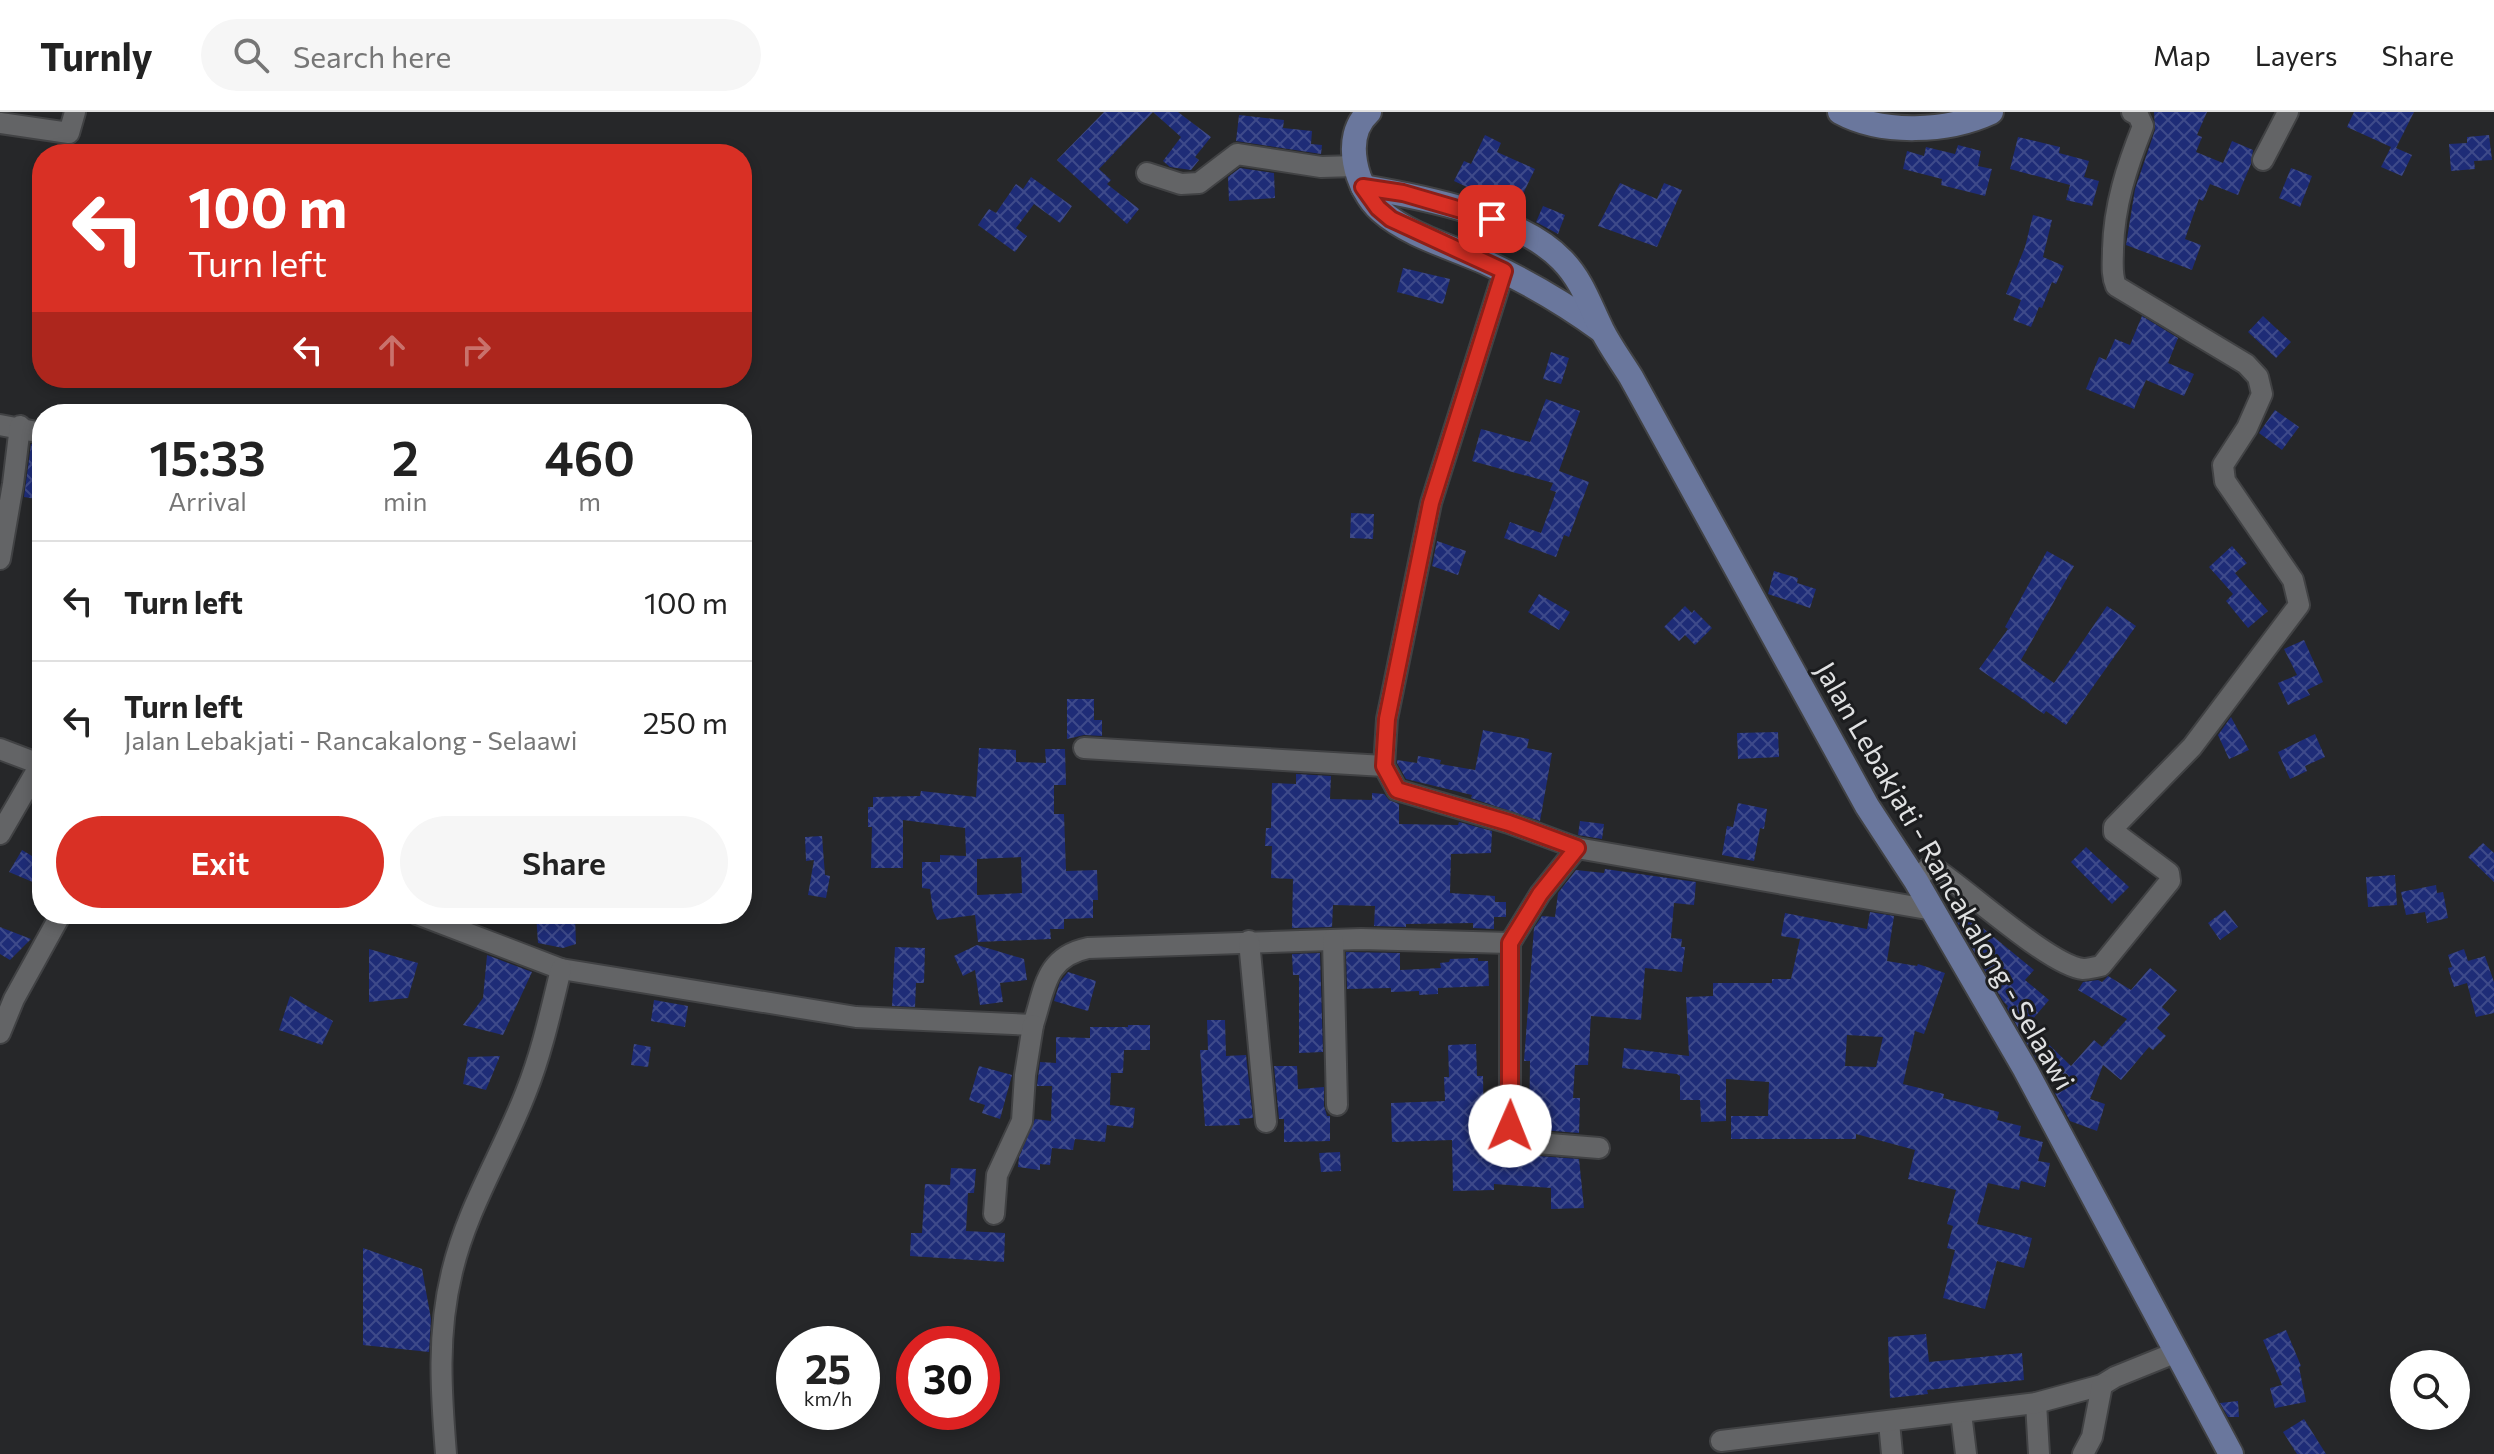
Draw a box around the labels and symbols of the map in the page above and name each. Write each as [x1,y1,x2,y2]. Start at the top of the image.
pin [1458,185,1526,253]
street label: Jalan Lebakjati - Rancakalong - Selaawi [1809,656,2083,1095]
position arrow [1468,1084,1552,1168]
speed limit sign: 30 [896,1326,1000,1430]

